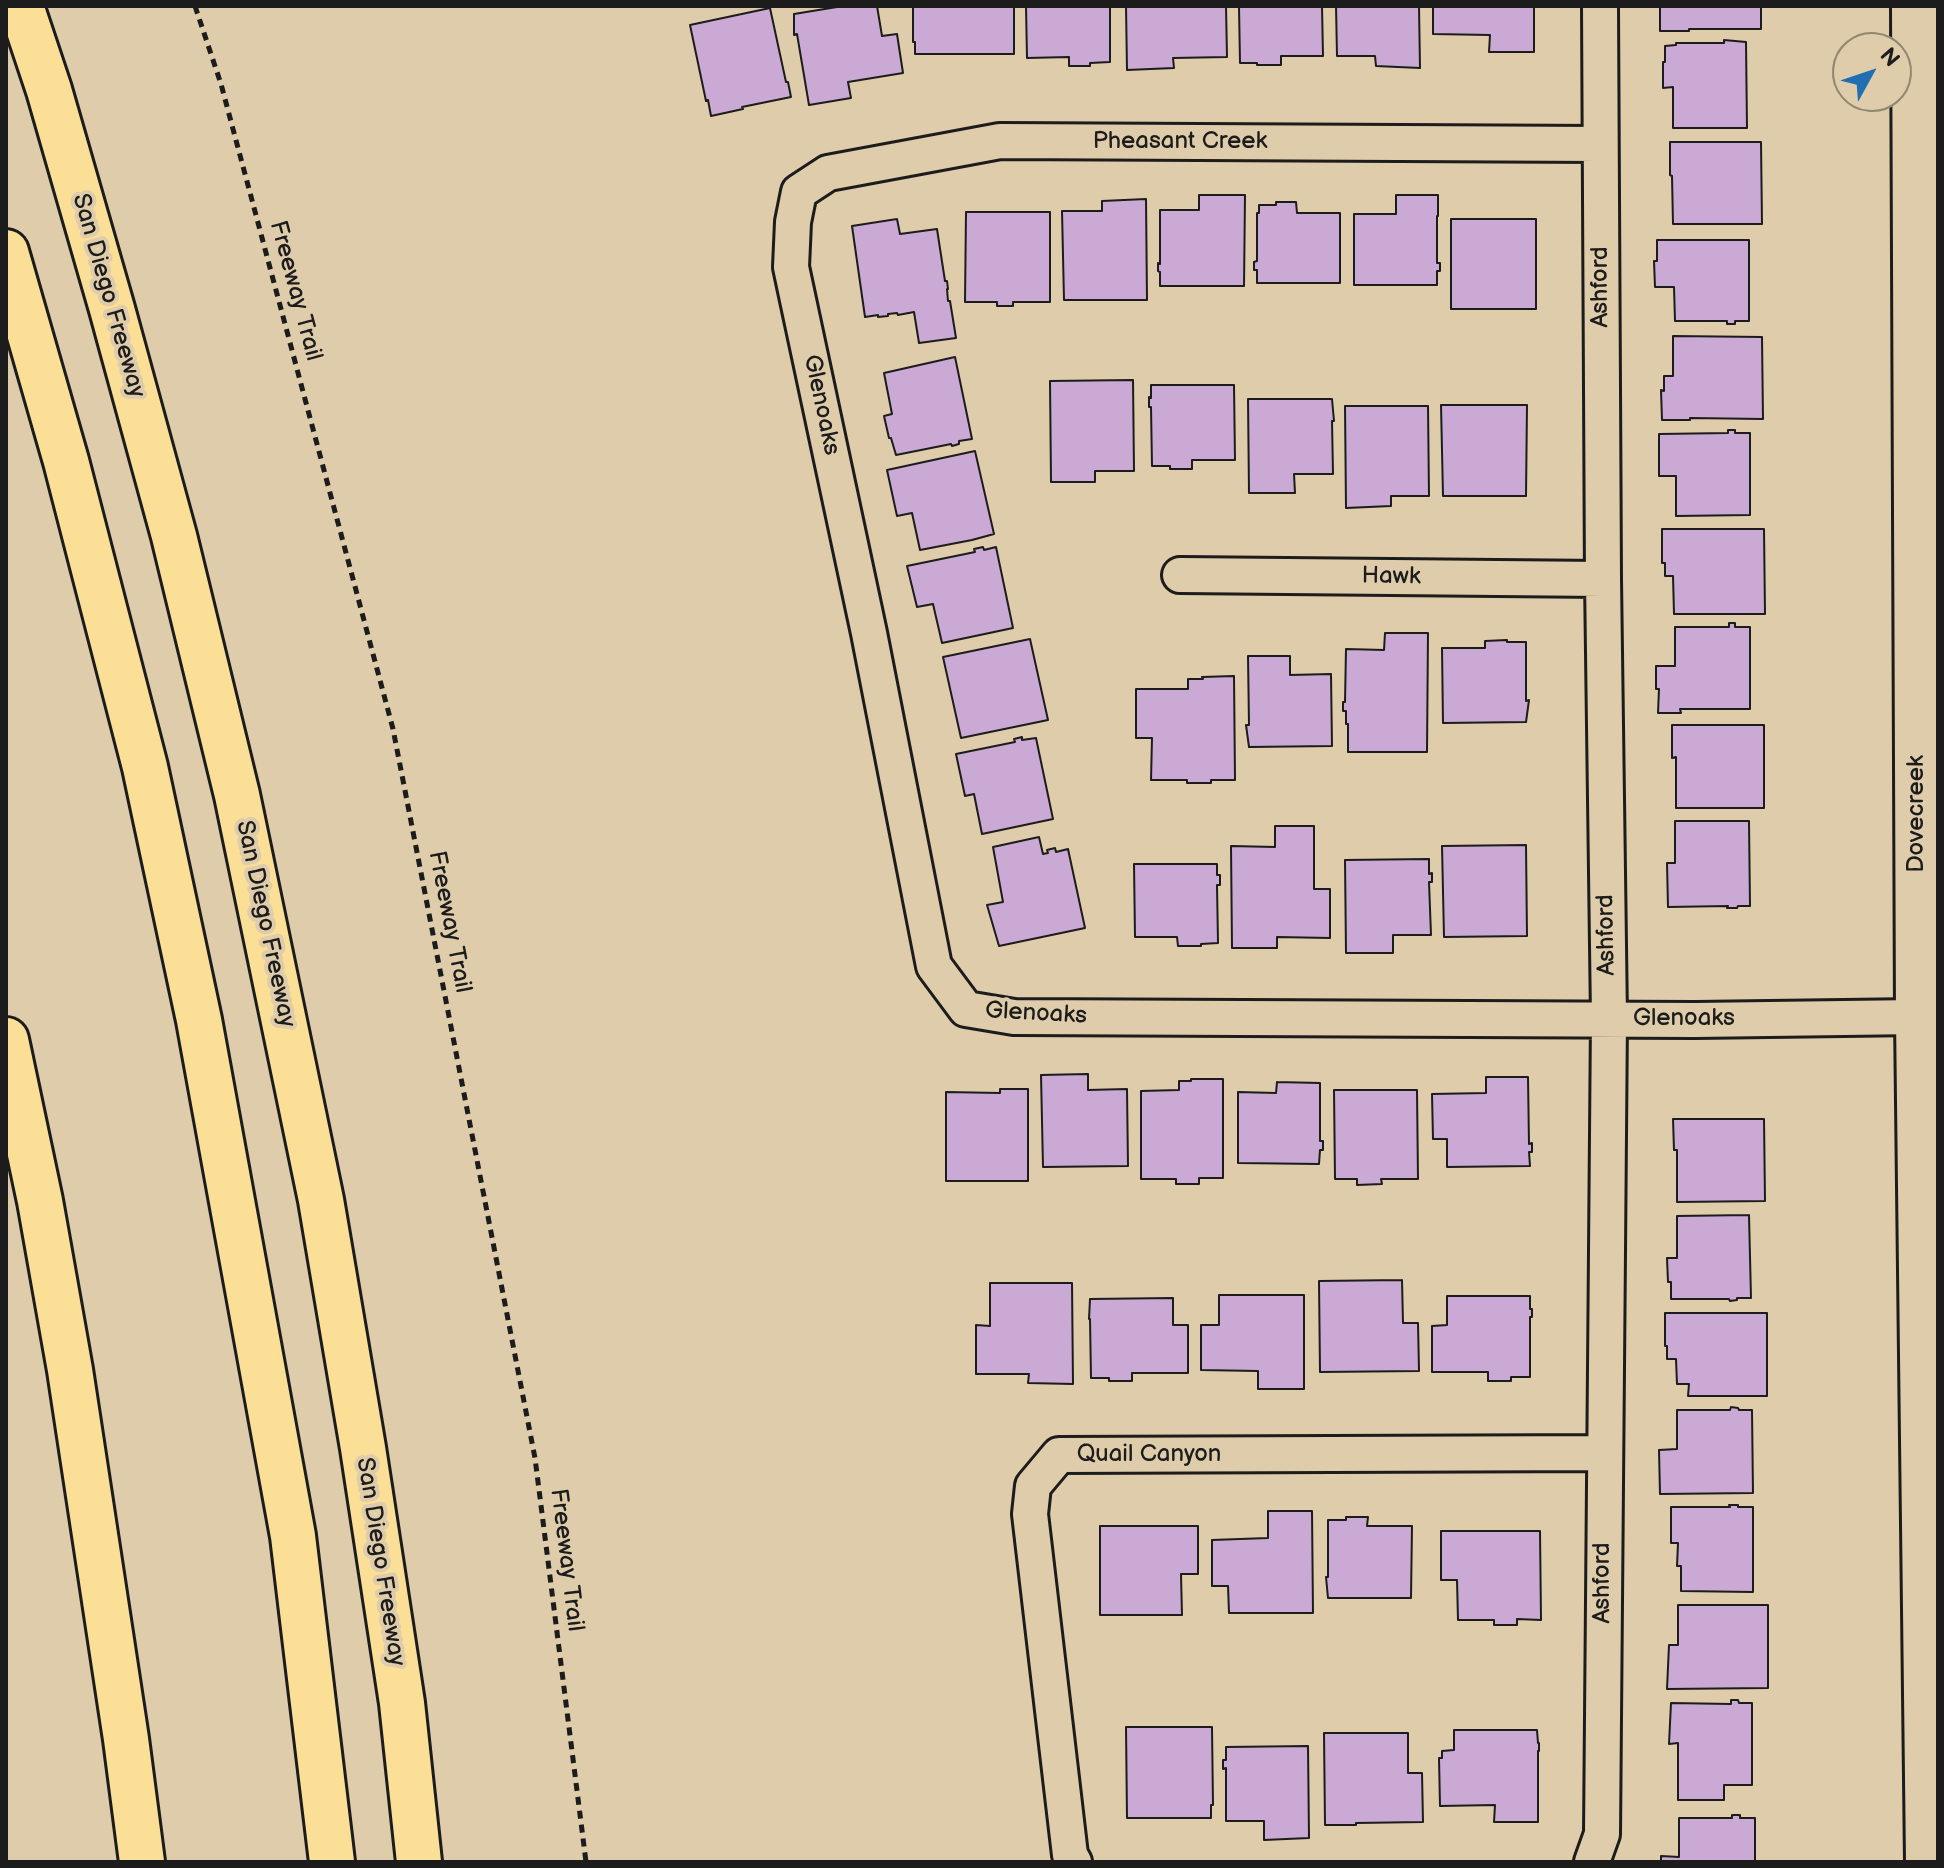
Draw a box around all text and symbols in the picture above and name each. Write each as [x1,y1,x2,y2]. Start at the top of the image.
north arrow [1832,32,1912,112]
text: N [1874,43,1905,73]
street label: Pheasant Creek [1093,128,1267,156]
street label: San Diego Freeway [65,191,151,401]
street label: Freeway Trail [262,218,328,364]
street label: Ashford [1587,246,1615,328]
street label: Glenoaks [796,352,846,458]
street label: Hawk [1361,562,1421,592]
street label: Dovecreek [1903,755,1931,873]
street label: San Diego Freeway [229,818,301,1030]
street label: Freeway Trail [421,849,477,995]
street label: Ashford [1592,894,1622,976]
street label: Glenoaks [984,997,1088,1031]
street label: Glenoaks [1633,1005,1735,1033]
street label: Quail Canyon [1077,1441,1221,1469]
street label: San Diego Freeway [349,1456,411,1668]
street label: Freeway Trail [543,1487,589,1633]
street label: Ashford [1589,1542,1617,1624]

